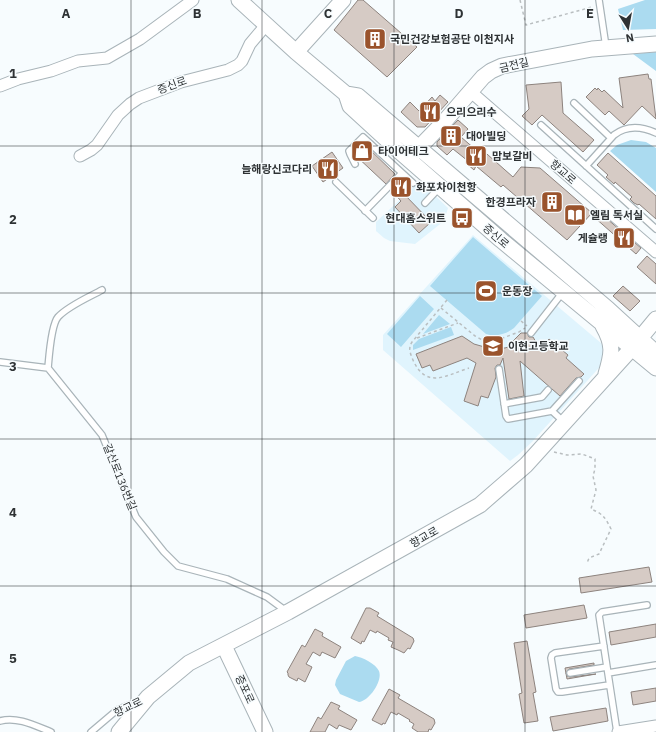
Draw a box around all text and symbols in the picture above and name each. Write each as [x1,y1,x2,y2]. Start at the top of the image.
text: A [62,5,71,22]
text: B [193,5,202,22]
text: C [324,5,333,22]
text: D [454,5,464,22]
text: E [586,5,594,22]
north arrow [608,8,648,48]
building icon: 국민건강보험공단 이천지사 [362,26,388,52]
text: N [625,30,635,45]
place label: 국민건강보험공단 이천지사 [390,32,514,46]
street label: 금전길 [498,55,530,75]
text: 1 [9,65,17,82]
street label: 증신로 [155,73,189,97]
restaurant icon: 으리으리수 [417,99,443,125]
place label: 으리으리수 [446,105,497,119]
building icon: 대아빌딩 [438,123,464,149]
place label: 대아빌딩 [466,129,506,143]
shop icon: 타이어테크 [349,138,375,164]
restaurant icon: 맘보갈비 [463,143,489,169]
place label: 타이어테크 [378,144,429,158]
place label: 맘보갈비 [492,149,532,163]
restaurant icon: 늘해랑신코다리 [315,156,341,182]
street label: 향교로 [547,157,579,187]
place label: 늘해랑신코다리 [241,162,312,176]
restaurant icon: 화포차이천항 [388,174,414,200]
place label: 화포차이천항 [416,180,477,194]
building icon: 한경프라자 [539,189,565,215]
place label: 한경프라자 [485,195,536,209]
library icon: 엘림 독서실 [562,202,588,228]
bus stop icon: 현대홈스위트 [449,205,475,231]
place label: 엘림 독서실 [590,208,643,222]
text: 2 [9,211,17,228]
place label: 현대홈스위트 [385,211,446,225]
street label: 증신로 [480,221,512,251]
restaurant icon: 게슐랭 [611,225,637,251]
place label: 게슐랭 [578,231,608,245]
sports icon: 운동장 [473,278,499,304]
place label: 운동장 [502,284,532,298]
school or university icon: 이현고등학교 [480,333,506,359]
place label: 이현고등학교 [508,339,569,353]
text: 3 [9,358,17,375]
street label: 갈산로136번길 [100,442,140,512]
text: 4 [9,504,17,521]
street label: 향교로 [407,523,441,551]
text: 5 [9,650,17,667]
street label: 증포로 [232,672,258,706]
street label: 향교로 [111,694,145,720]

